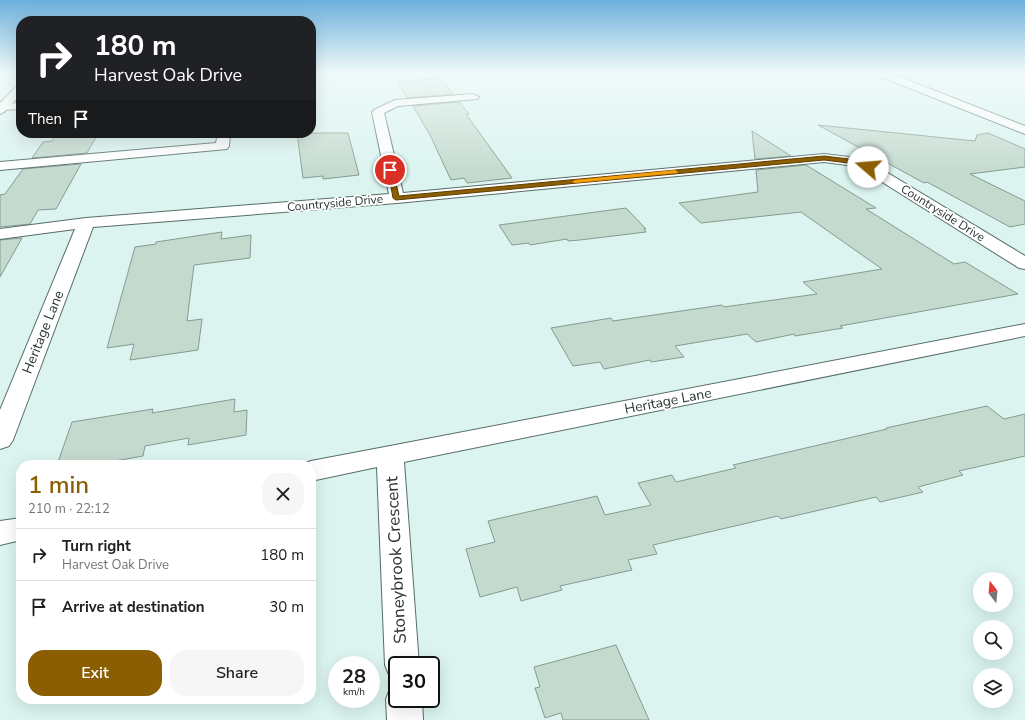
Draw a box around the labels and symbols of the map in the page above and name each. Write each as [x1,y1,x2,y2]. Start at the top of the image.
position arrow [847,146,889,188]
pin [373,153,407,187]
street label: Countryside Drive [898,181,988,245]
street label: Countryside Drive [286,191,384,215]
street label: Heritage Lane [18,287,68,377]
street label: Heritage Lane [623,383,713,419]
street label: Stoneybrook Crescent [380,475,412,644]
north arrow [973,572,1013,612]
speed limit sign: 30 [388,656,440,708]

